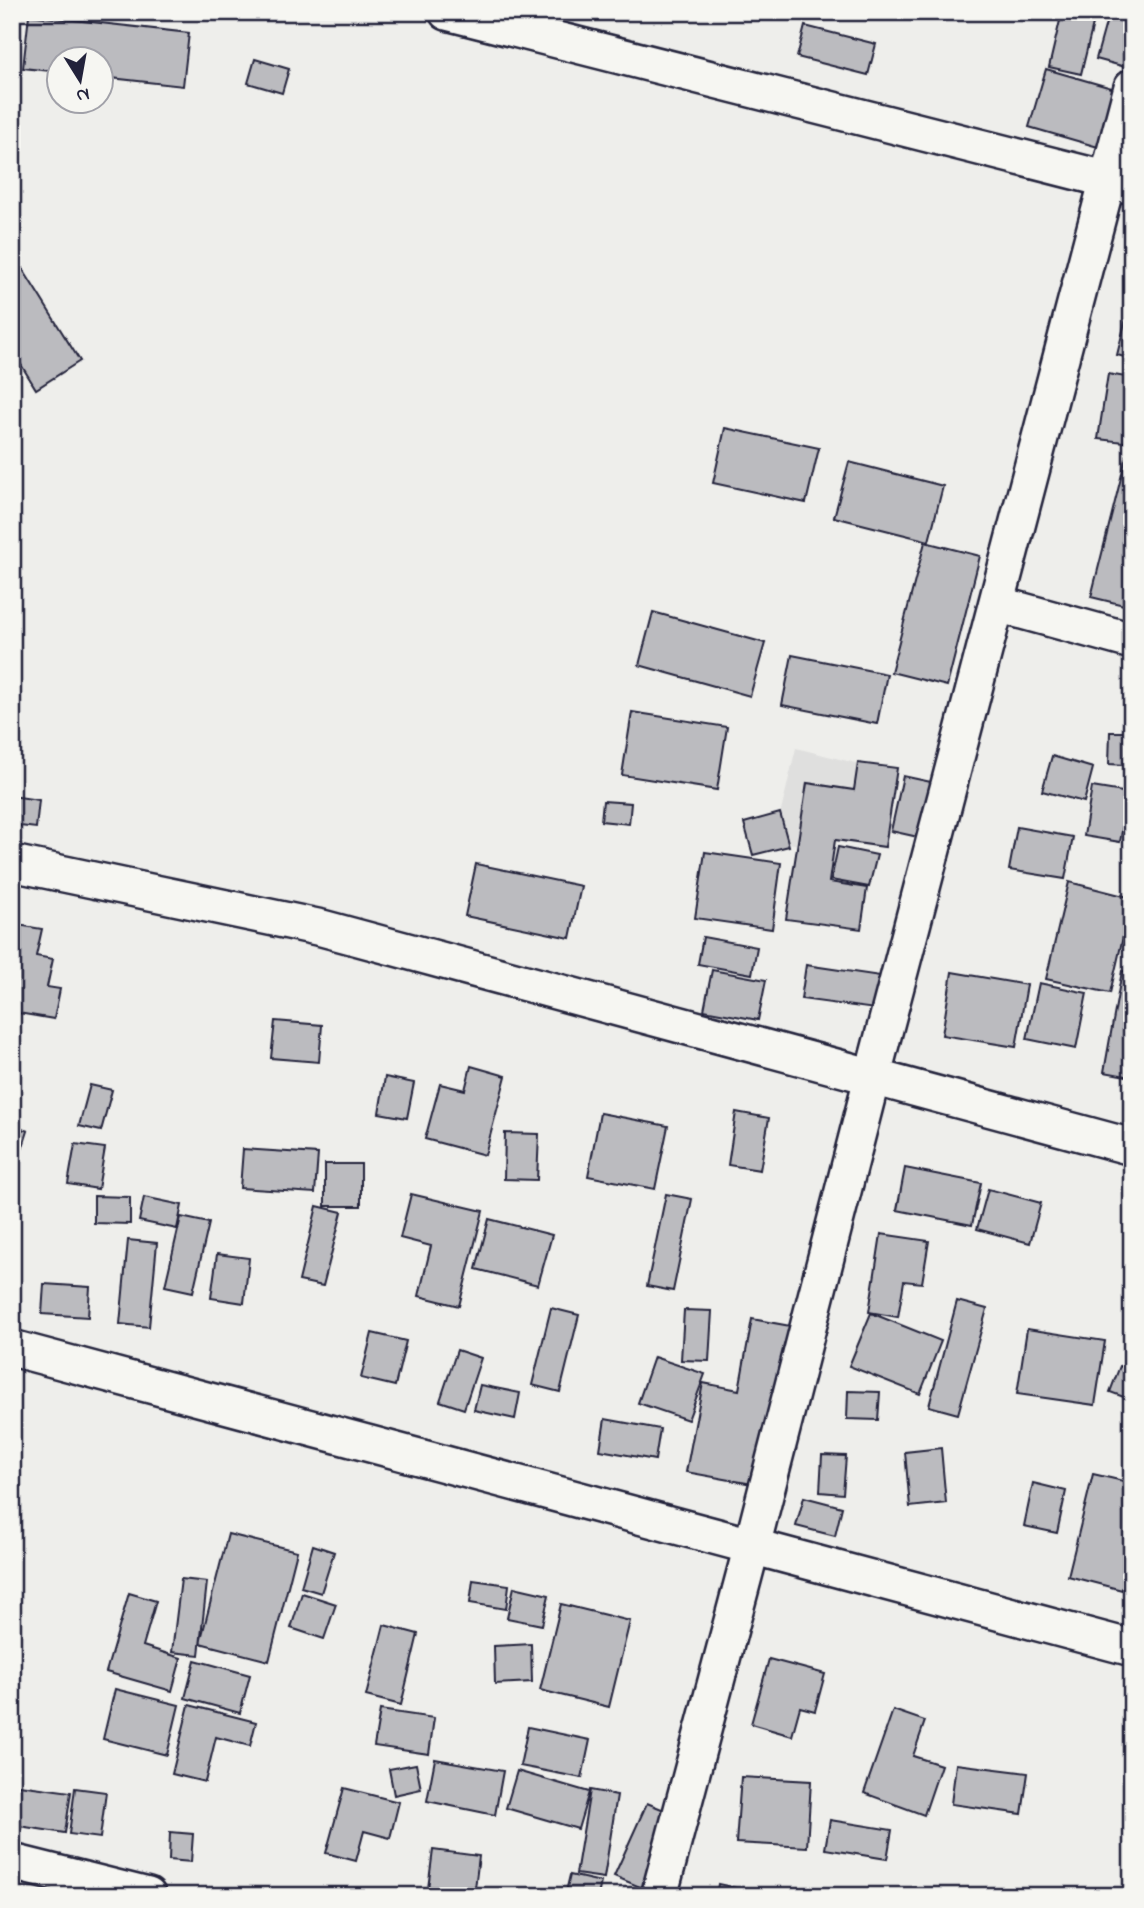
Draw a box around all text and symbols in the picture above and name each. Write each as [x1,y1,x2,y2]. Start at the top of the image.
north arrow [46,46,116,116]
text: N [74,80,92,109]

